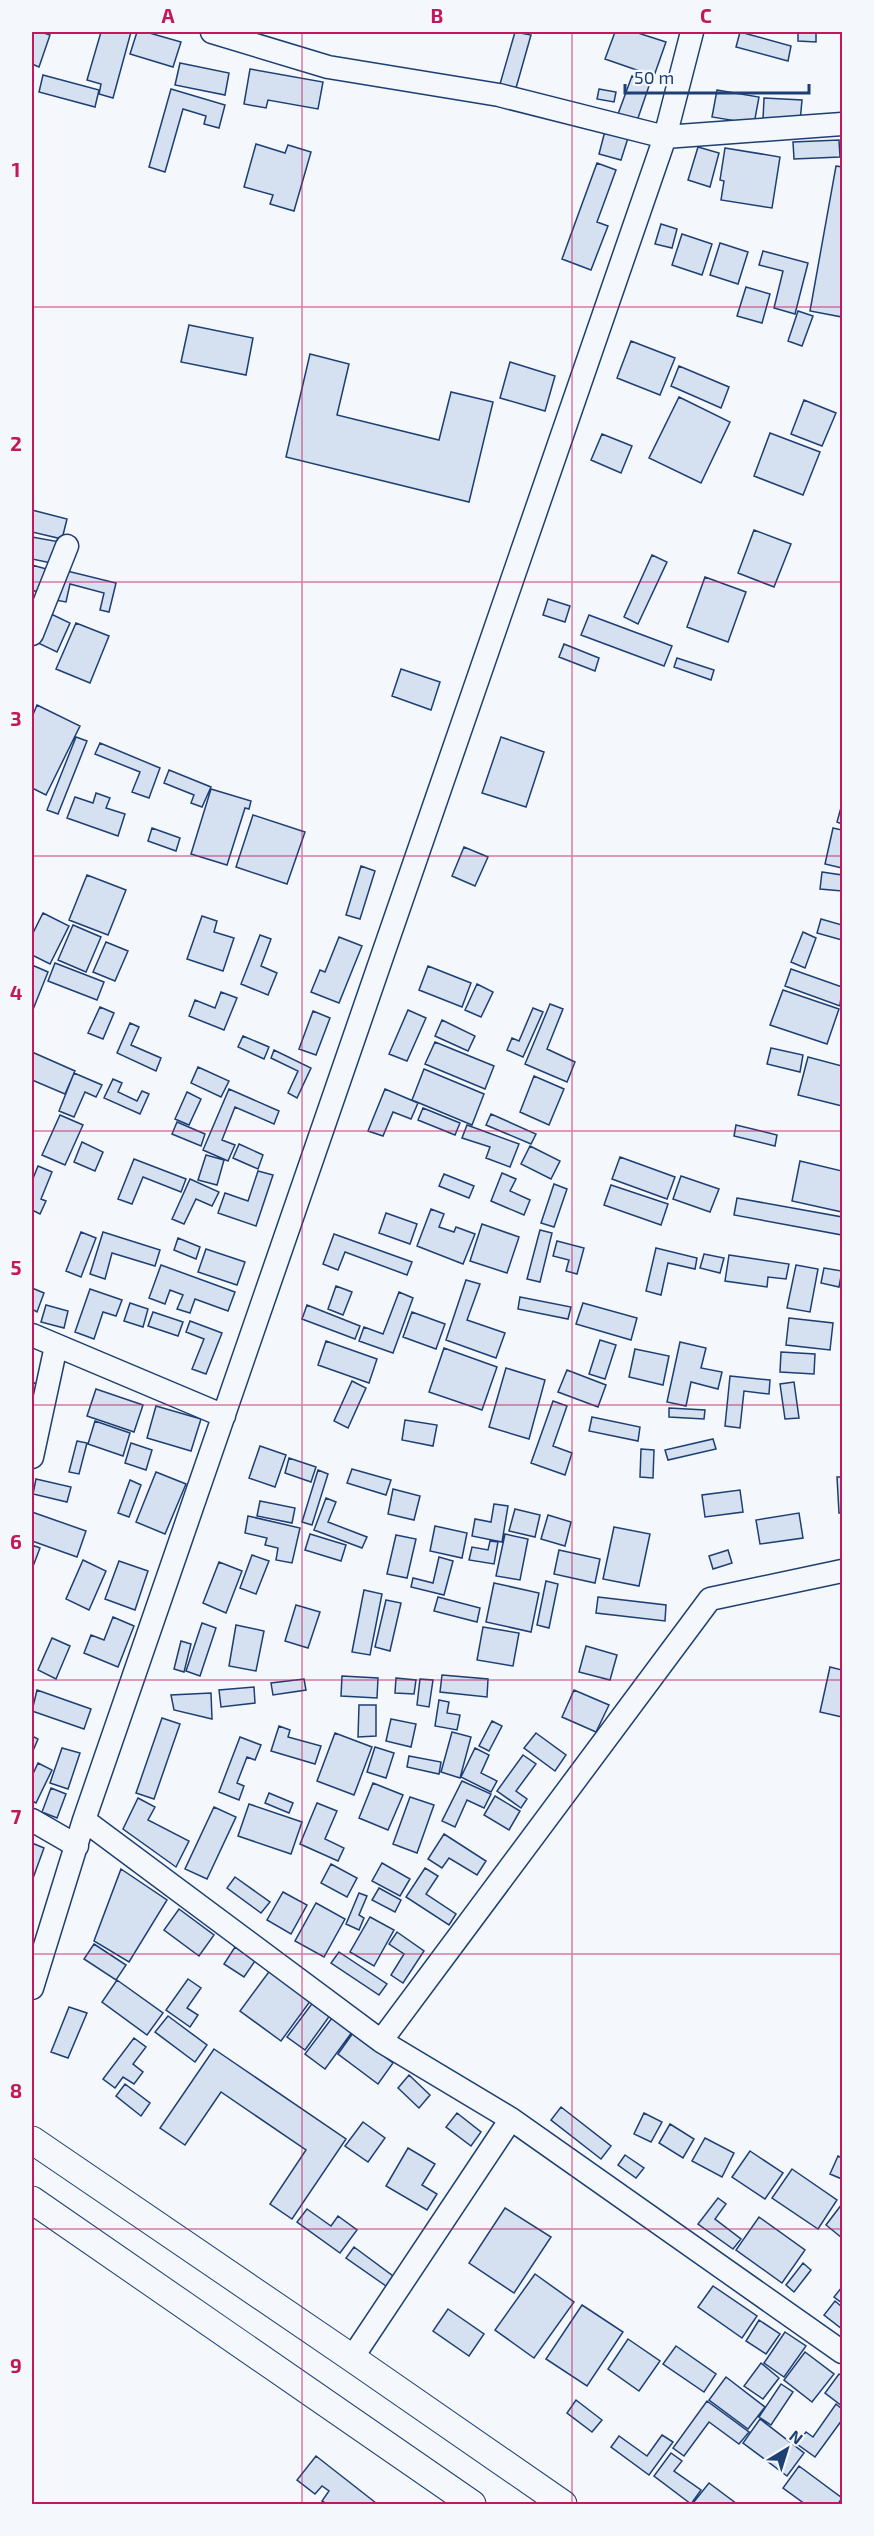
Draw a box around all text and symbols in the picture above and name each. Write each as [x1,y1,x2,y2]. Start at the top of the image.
text: A [161,3,175,27]
text: B [431,3,443,27]
text: C [700,3,712,27]
scale bar [625,57,810,95]
text: 50 m [634,66,674,88]
text: 1 [12,157,20,181]
text: 2 [10,431,22,455]
text: 3 [10,706,22,730]
text: 4 [10,980,23,1004]
text: 5 [10,1255,22,1279]
text: 6 [10,1529,22,1553]
text: 7 [11,1804,22,1828]
text: 8 [10,2078,22,2102]
text: 9 [10,2353,22,2377]
north arrow [757,2419,817,2479]
text: N [786,2426,807,2448]

